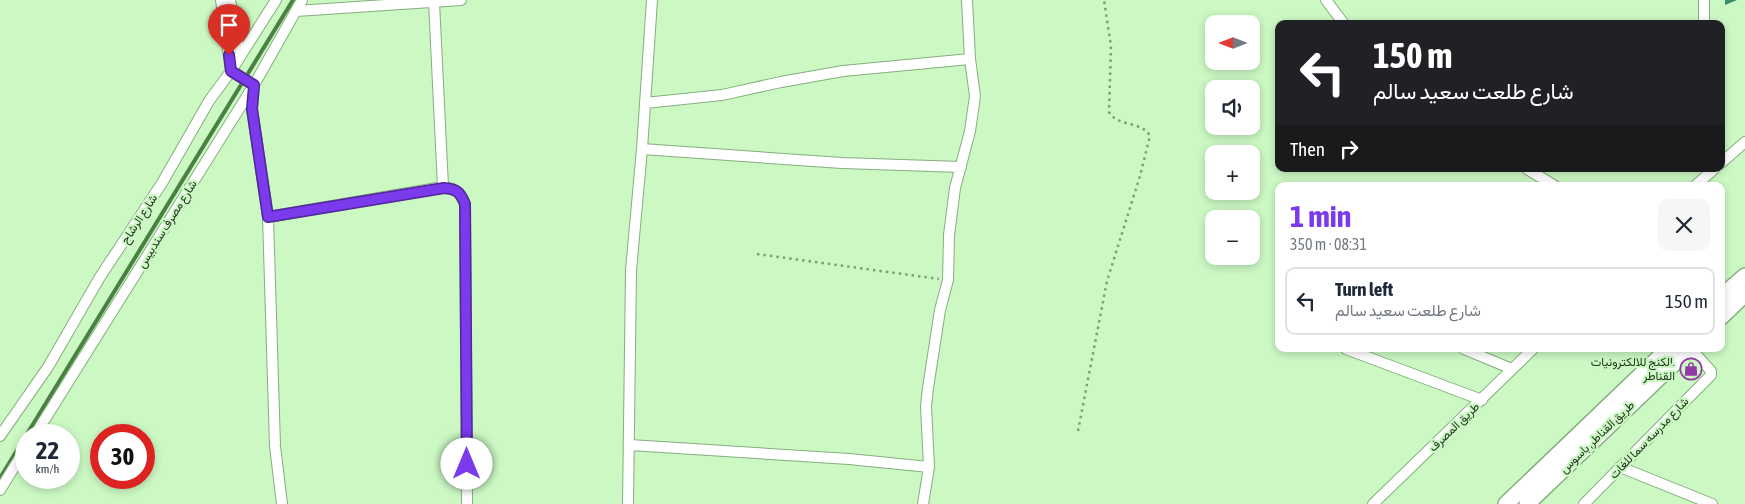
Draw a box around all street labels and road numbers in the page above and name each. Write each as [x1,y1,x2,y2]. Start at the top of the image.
street label: شارع مصرف سندبيس [134,177,201,272]
street label: شارع الرشاح [118,192,162,248]
street label: شارع مدرسه سما للغات [1606,394,1693,483]
street label: طريق القناطر, باسوس [1557,398,1638,477]
street label: طريق المصرف [1426,399,1483,455]

